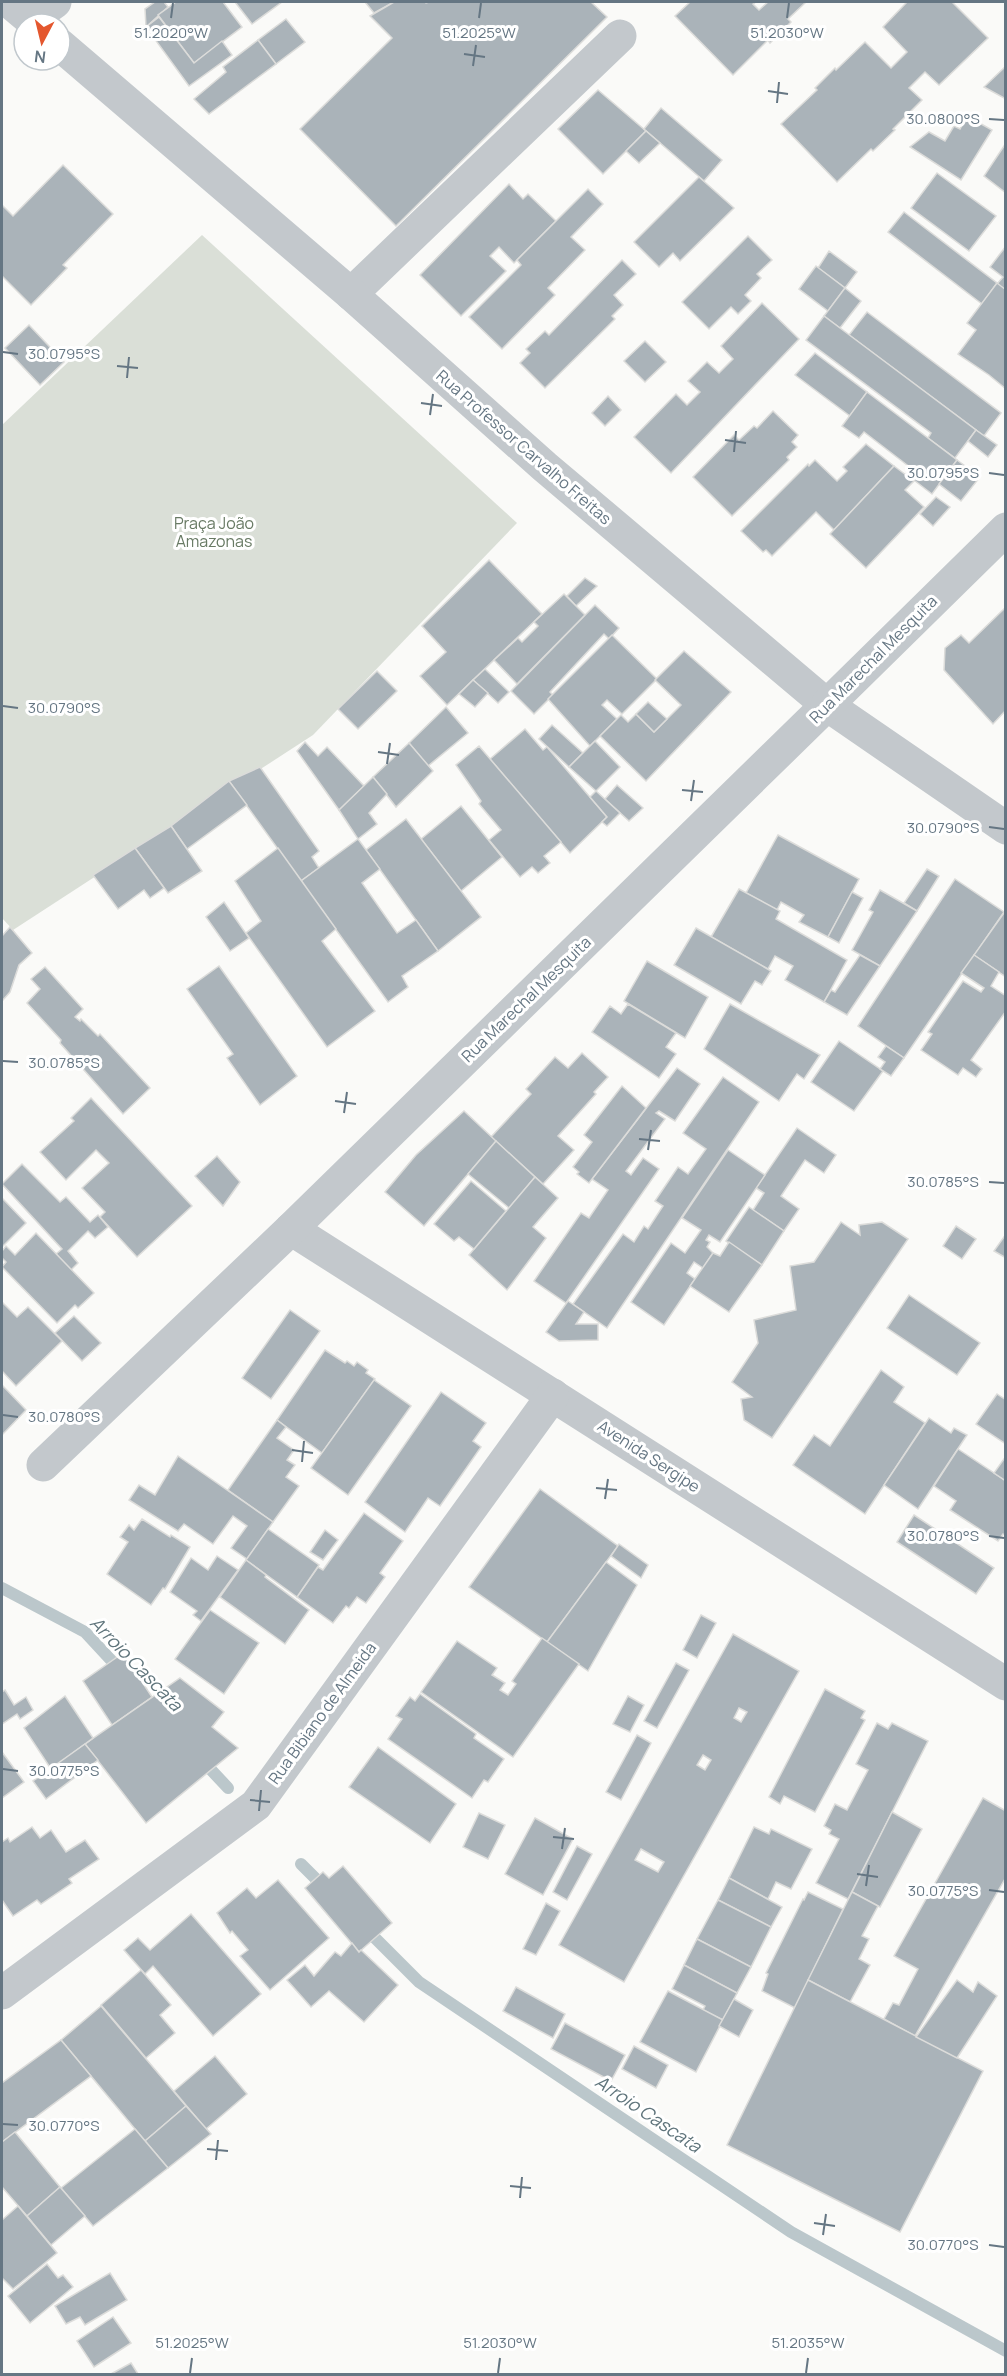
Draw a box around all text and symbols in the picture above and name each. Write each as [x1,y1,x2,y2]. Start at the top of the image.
north arrow [12,12,72,72]
text: 51.2020°W [134,22,208,43]
text: 51.2025°W [442,22,516,43]
text: 51.2030°W [750,22,824,43]
text: N [33,45,47,69]
text: 30.0800°S [906,108,980,129]
text: 30.0795°S [28,343,100,364]
street label: Rua Professor Carvalho Freitas [432,365,616,529]
text: 30.0795°S [907,462,979,483]
park label: Praça João Amazonas [174,512,254,552]
street label: Rua Marechal Mesquita [804,590,942,728]
text: 30.0790°S [28,697,100,718]
text: 30.0790°S [907,817,979,838]
street label: Rua Marechal Mesquita [456,931,596,1067]
text: 30.0785°S [28,1052,100,1073]
text: 30.0785°S [907,1171,979,1192]
text: 30.0780°S [28,1406,100,1427]
street label: Avenida Sergipe [594,1415,704,1497]
text: 30.0780°S [907,1525,979,1546]
water label: Arroio Cascata [85,1611,189,1717]
street label: Rua Bibiano de Almeida [263,1638,381,1788]
text: 30.0775°S [29,1760,99,1781]
text: 30.0775°S [908,1880,978,1901]
water label: Arroio Cascata [591,2069,707,2158]
text: 30.0770°S [28,2115,100,2136]
text: 30.0770°S [907,2234,979,2255]
text: 51.2025°W [155,2332,229,2353]
text: 51.2030°W [463,2332,537,2353]
text: 51.2035°W [771,2332,845,2353]

